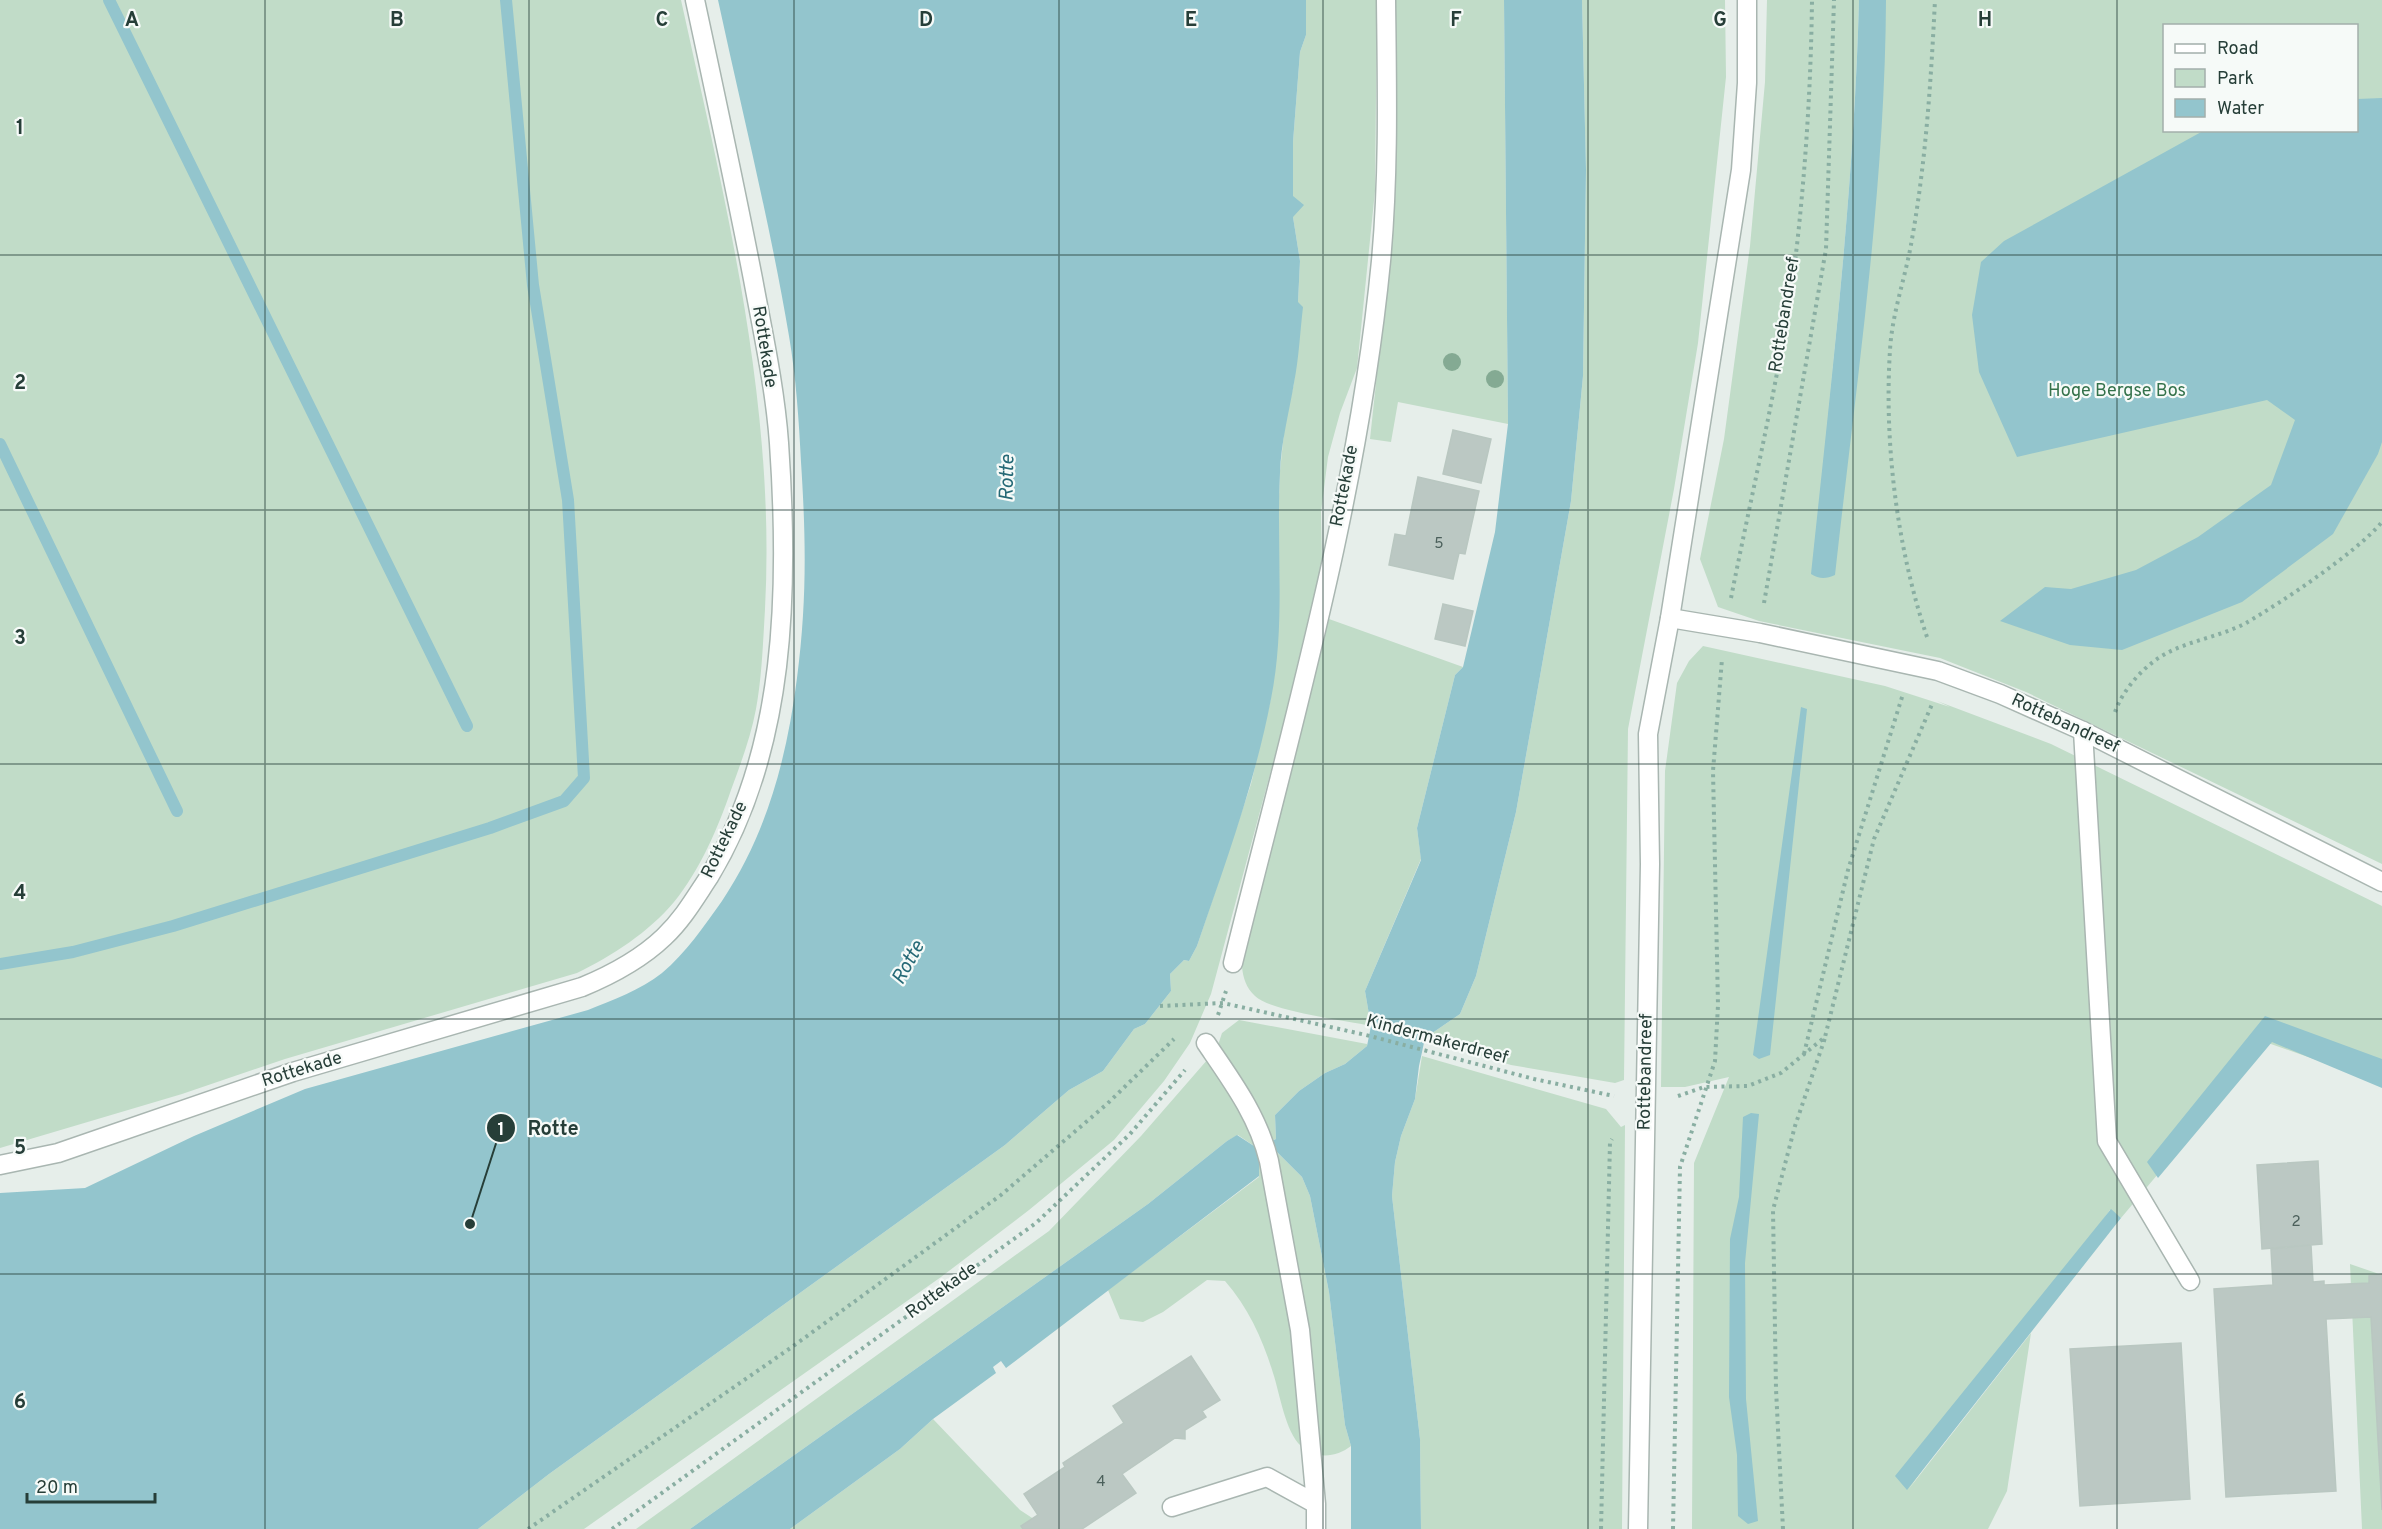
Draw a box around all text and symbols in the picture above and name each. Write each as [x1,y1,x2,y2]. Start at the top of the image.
text: A [125,8,139,34]
text: B [390,8,404,34]
text: C [656,8,668,34]
text: D [919,8,933,34]
text: E [1185,8,1197,34]
text: F [1450,8,1462,34]
text: G [1713,8,1727,34]
text: H [1978,8,1992,34]
legend [2163,24,2358,132]
text: Road [2217,38,2259,61]
text: Park [2217,68,2254,91]
text: Water [2217,98,2264,121]
text: 1 [16,116,24,142]
street label: Rottebandreef [1765,256,1805,374]
street label: Rottekade [746,304,782,390]
text: 2 [14,371,26,397]
park label: Hoge Bergse Bos [2048,380,2186,403]
street label: Rottekade [1326,443,1364,529]
water label: Rotte [995,454,1021,501]
house number: 5 [1434,535,1444,554]
text: 3 [14,626,26,652]
street label: Rottebandreef [2007,689,2123,759]
street label: Rottekade [696,798,754,882]
text: 4 [14,881,26,907]
water label: Rotte [886,936,932,990]
street label: Kindermakerdreef [1364,1010,1510,1070]
street label: Rottebandreef [1633,1013,1659,1131]
street label: Rottekade [259,1047,345,1093]
callout: Rotte [486,1109,591,1147]
text: Rotte [527,1117,579,1143]
text: 1 [497,1119,505,1142]
text: 5 [14,1136,26,1162]
house number: 2 [2291,1213,2301,1232]
street label: Rottekade [902,1257,982,1325]
text: 6 [14,1390,26,1416]
scale bar [27,1466,154,1504]
house number: 4 [1096,1473,1106,1492]
text: 20 m [36,1477,78,1500]

